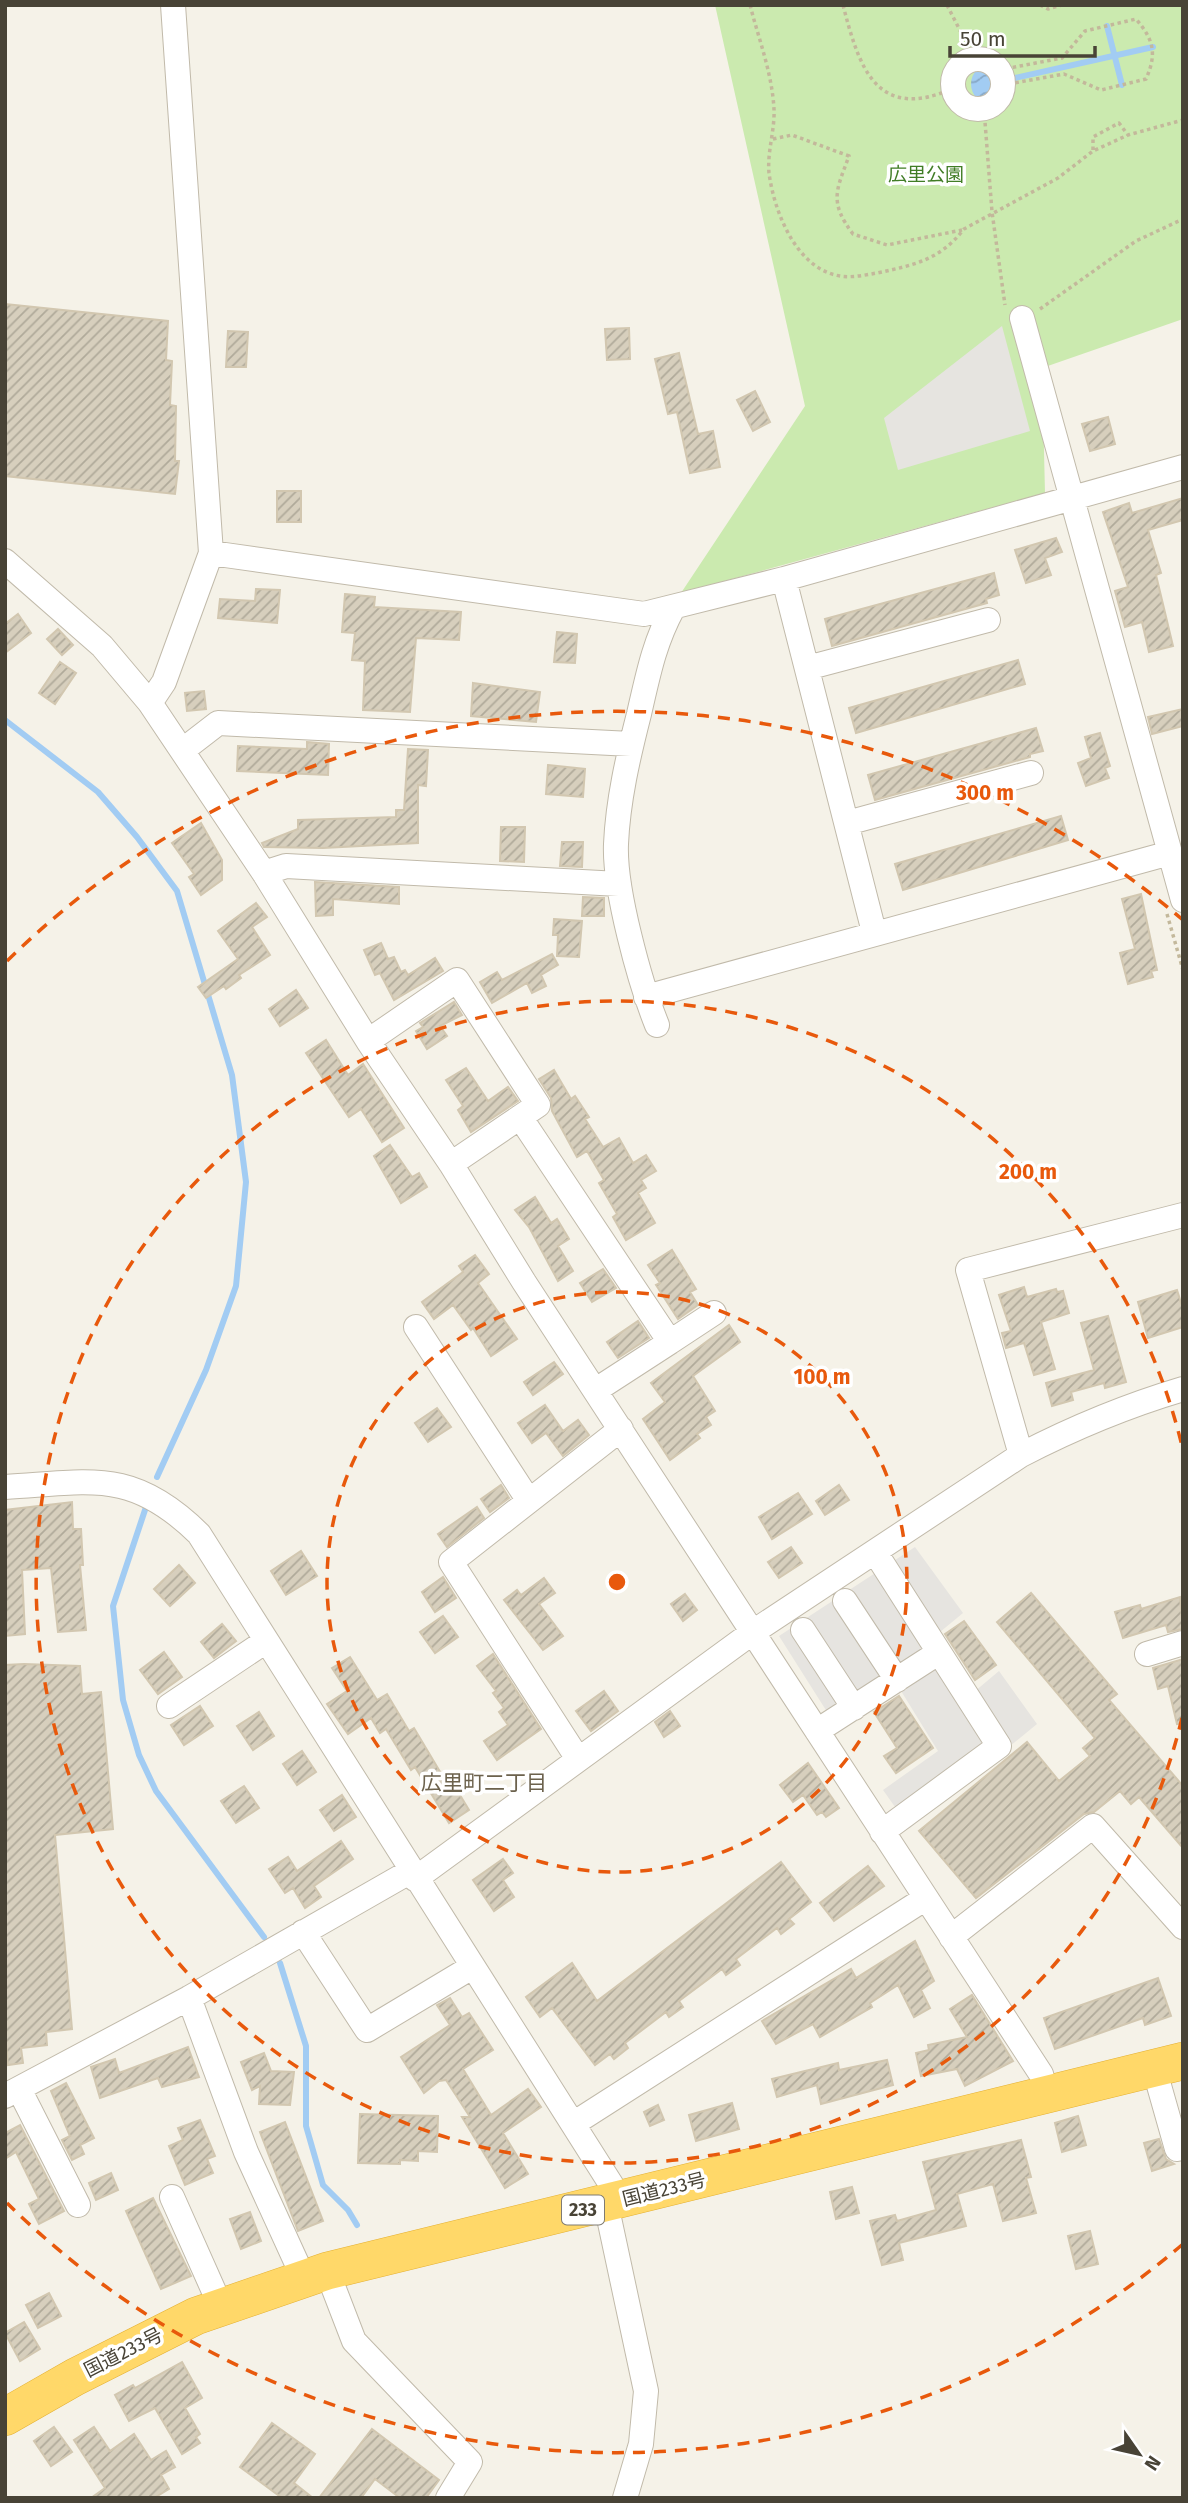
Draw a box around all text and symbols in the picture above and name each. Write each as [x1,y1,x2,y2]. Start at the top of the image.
scale bar [950,14,1095,58]
text: 50 m [960,26,1006,52]
park label: 広里公園 [888,163,964,186]
text: 300 m [955,780,1014,806]
text: 200 m [999,1159,1057,1185]
text: 100 m [793,1364,851,1390]
centre of rings [605,1570,629,1594]
district label: 広里町二丁目 [421,1770,547,1796]
street label: 国道233号 [620,2168,708,2211]
road number: 233 [562,2196,604,2224]
street label: 国道233号 [80,2323,166,2382]
north arrow [1104,2419,1174,2489]
text: N [1140,2452,1166,2475]

